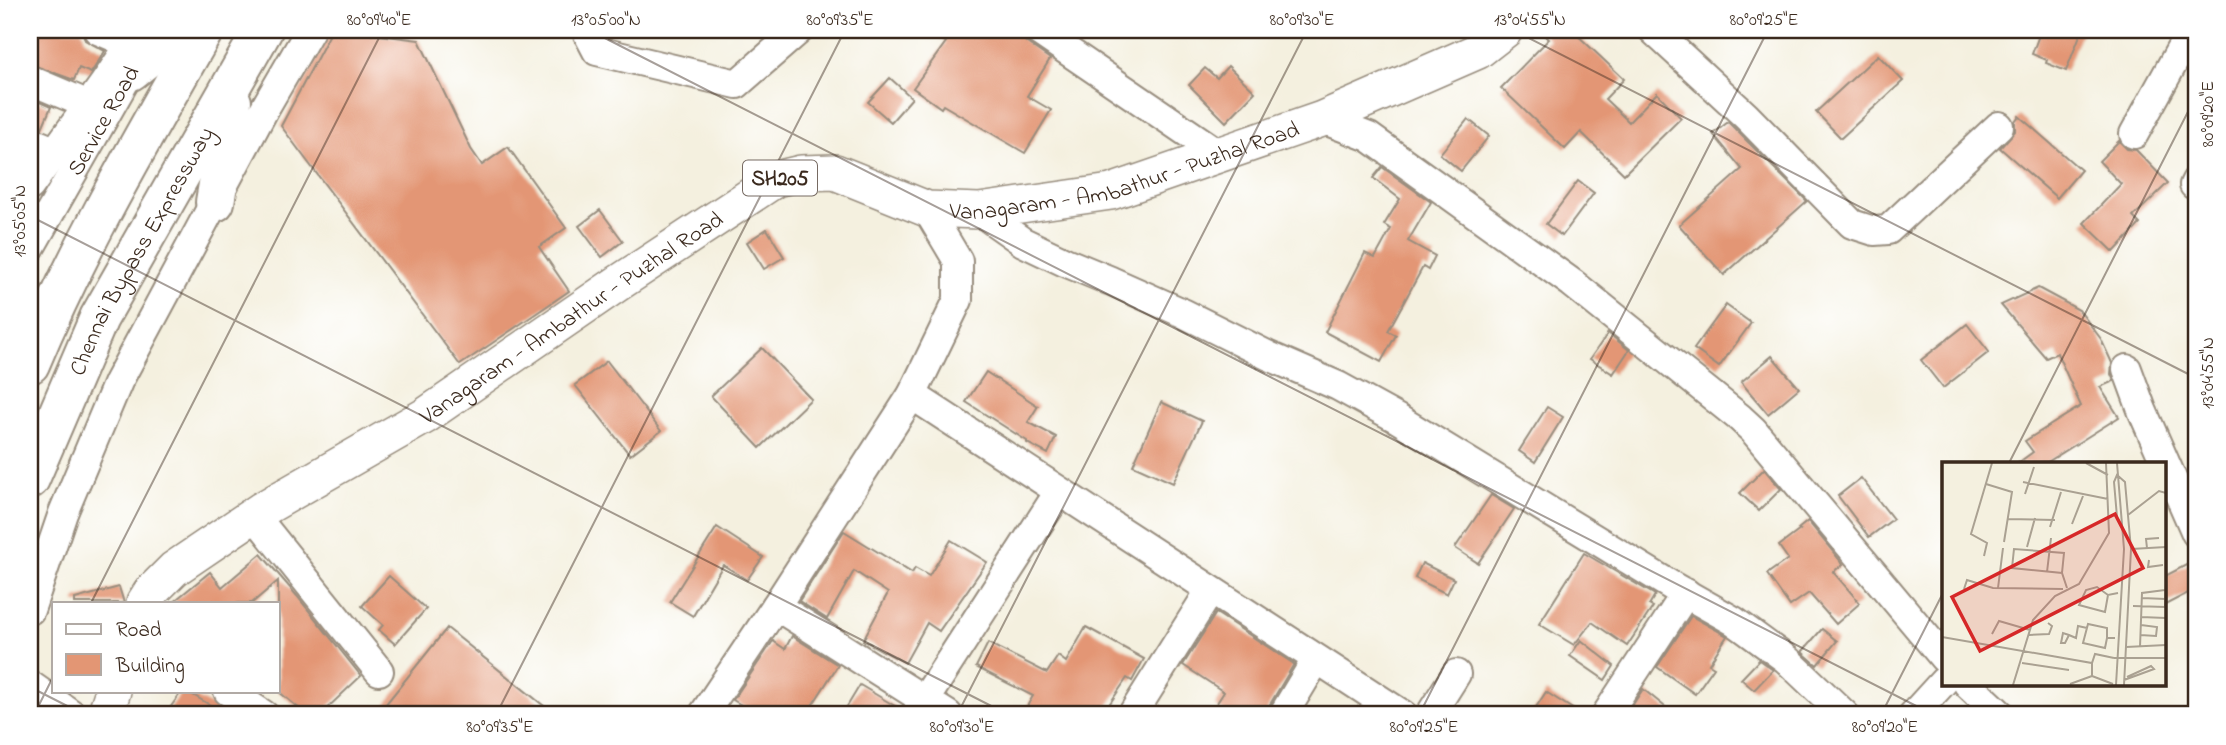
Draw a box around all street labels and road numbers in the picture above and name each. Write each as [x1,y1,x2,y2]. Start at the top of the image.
street label: Service Road [60,60,149,182]
street label: Vanagaram - Ambathur - Puzhal Road [948,114,1304,230]
street label: Chennai Bypass Expressway [62,121,225,381]
road number: SH205 [743,160,817,196]
street label: Vanagaram - Ambathur - Puzhal Road [413,204,731,435]

